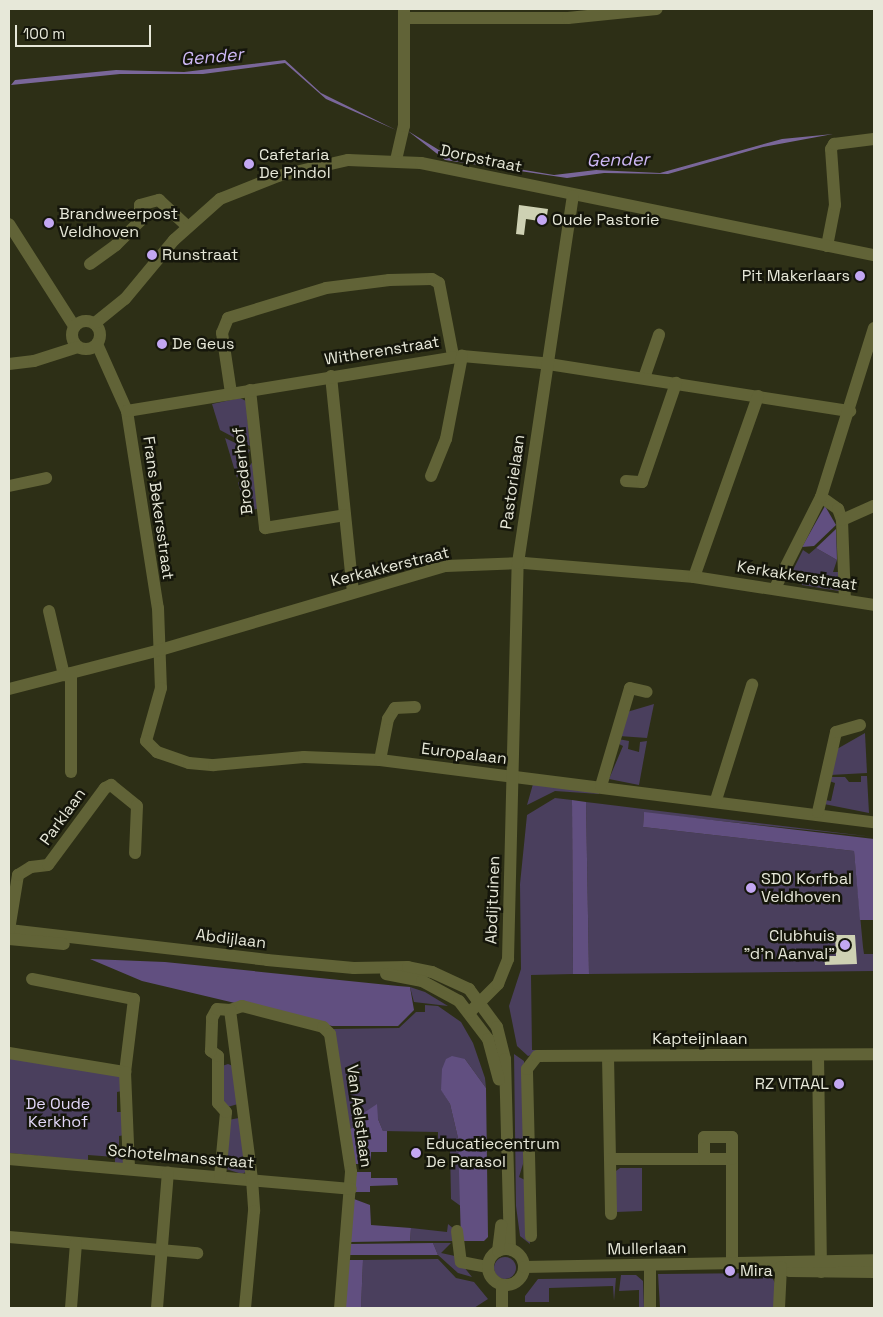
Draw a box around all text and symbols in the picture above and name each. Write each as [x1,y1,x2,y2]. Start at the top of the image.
scale bar [18,15,154,47]
text: 100 m [23,24,65,43]
water label: Gender [180,44,244,70]
street label: Dorpstraat [438,141,524,177]
place label: Cafetaria De Pindol [259,145,331,183]
water label: Gender [587,149,649,171]
marker: Cafetaria De Pindol [243,158,255,170]
place label: Brandweerpost Veldhoven [59,204,178,242]
place label: Oude Pastorie [552,210,660,230]
marker: Oude Pastorie [536,214,548,226]
marker: Brandweerpost Veldhoven [43,217,55,229]
place label: Runstraat [162,245,238,265]
marker: Runstraat [146,249,158,261]
place label: Pit Makerlaars [742,266,850,286]
marker: Pit Makerlaars [854,270,866,282]
street label: Witherenstraat [323,332,441,370]
place label: De Geus [172,334,234,354]
marker: De Geus [156,338,168,350]
street label: Broederhof [229,426,257,516]
street label: Pastorielaan [497,433,529,531]
street label: Frans Bekersstraat [138,435,178,581]
street label: Kerkakkerstraat [329,543,451,591]
street label: Kerkakkerstraat [736,557,858,595]
street label: Europalaan [420,739,508,769]
street label: Parklaan [36,785,90,849]
street label: Abdijtuinen [482,855,504,945]
place label: SDO Korfbal Veldhoven [761,869,852,907]
marker: SDO Korfbal Veldhoven [745,882,757,894]
street label: Abdijlaan [195,925,267,953]
place label: Clubhuis "d'n Aanval" [743,926,835,964]
marker: Clubhuis "d'n Aanval" [839,939,851,951]
street label: Kapteijnlaan [652,1029,748,1049]
street label: Van Aelstlaan [342,1063,376,1169]
place label: RZ VITAAL [755,1074,829,1094]
marker: RZ VITAAL [833,1078,845,1090]
park label: De Oude Kerkhof [26,1094,90,1132]
place label: Educatiecentrum De Parasol [426,1134,560,1172]
street label: Schotelmansstraat [107,1141,255,1173]
marker: Educatiecentrum De Parasol [410,1147,422,1159]
street label: Mullerlaan [607,1239,687,1259]
place label: Mira [740,1261,773,1281]
marker: Mira [724,1265,736,1277]

